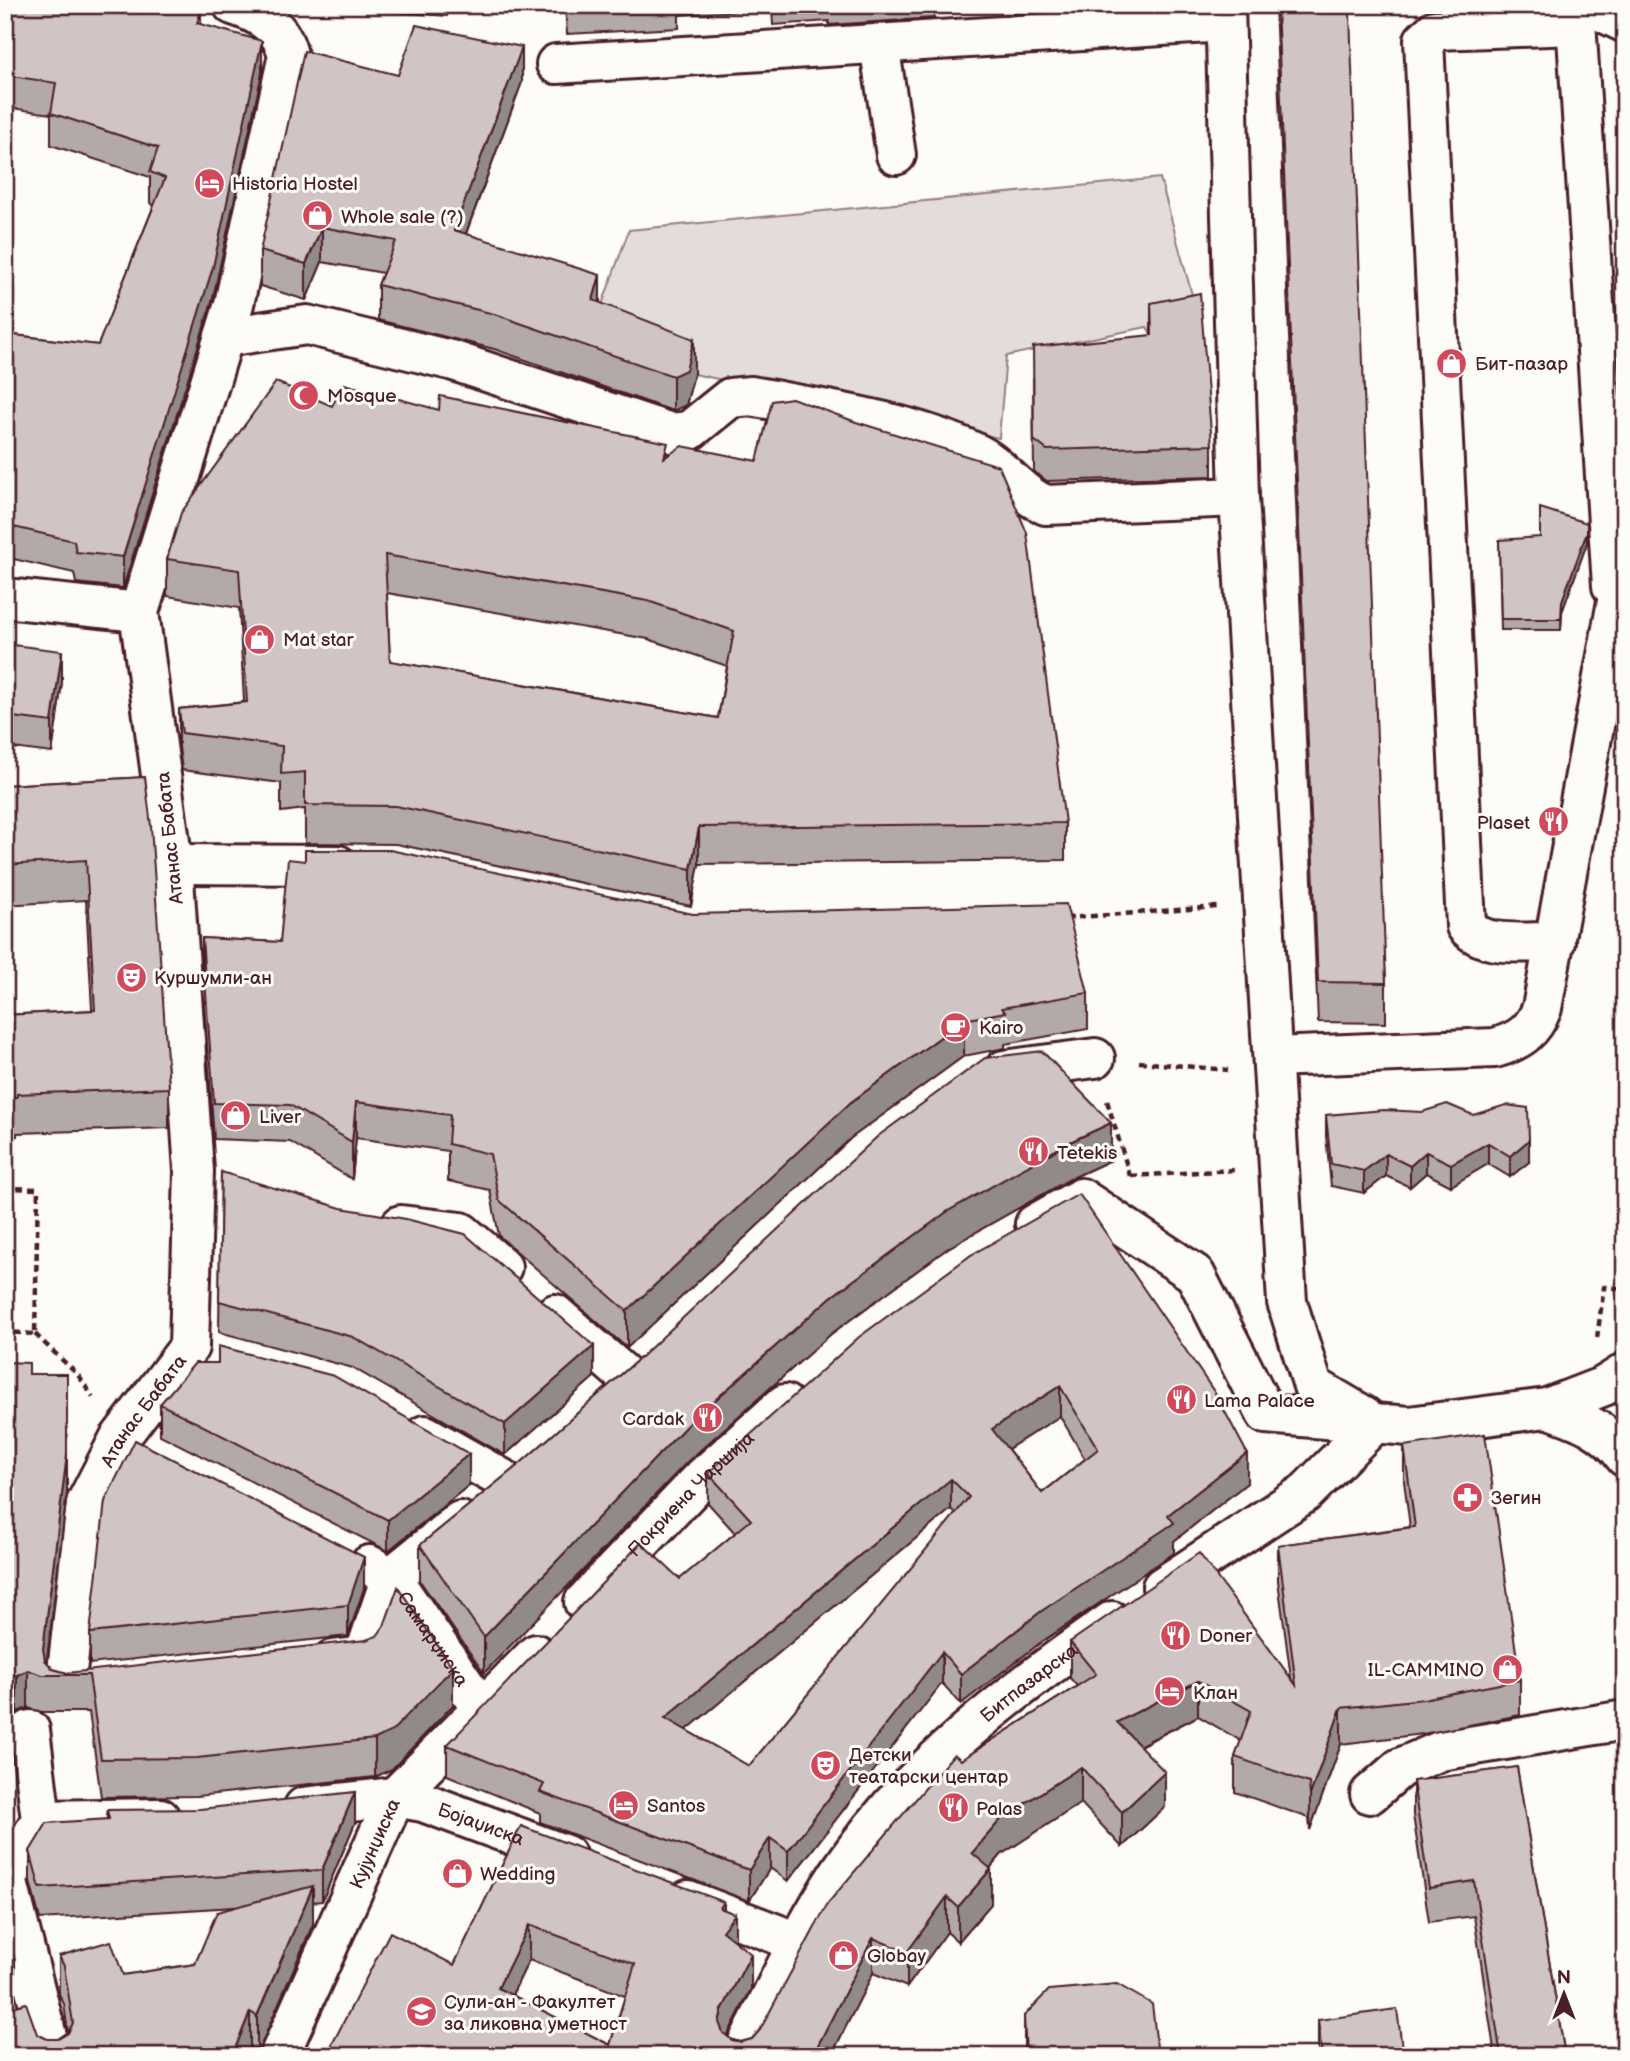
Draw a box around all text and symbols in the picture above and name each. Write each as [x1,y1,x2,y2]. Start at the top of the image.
hotel icon: Historia Hostel [192,166,226,200]
place label: Historia Hostel [232,173,358,196]
shop icon: Whole sale (?) [301,199,335,233]
place label: Whole sale (?) [341,206,464,229]
shop icon: Бит-пазар [1435,346,1469,380]
place label: Бит-пазар [1475,353,1568,376]
mosque icon: Mosque [287,378,321,412]
place label: Mosque [327,385,397,408]
shop icon: Mat star [243,622,277,656]
place label: Mat star [283,629,355,652]
street label: Атанас Бабата [152,770,189,906]
restaurant icon: Plaset [1536,805,1570,839]
place label: Plaset [1477,812,1530,835]
theatre icon: Куршумли-ан [114,960,148,994]
place label: Куршумли-ан [154,967,272,990]
cafe icon: Kairo [939,1010,973,1044]
place label: Kairo [979,1017,1024,1040]
shop icon: Liver [219,1099,253,1133]
place label: Liver [259,1106,302,1129]
restaurant icon: Tetekis [1017,1135,1051,1169]
place label: Tetekis [1057,1142,1117,1165]
street label: Атанас Бабата [96,1351,192,1472]
restaurant icon: Lama Palace [1164,1383,1198,1417]
place label: Lama Palace [1204,1390,1315,1413]
restaurant icon: Cardak [690,1401,724,1435]
place label: Cardak [622,1408,685,1431]
street label: Покриена Чаршија [623,1427,759,1562]
pharmacy icon: Зегин [1451,1480,1485,1514]
place label: Зегин [1491,1487,1542,1510]
street label: Самарџиска [392,1588,473,1692]
restaurant icon: Doner [1159,1618,1193,1652]
place label: Doner [1199,1625,1253,1648]
street label: Битпазарска [976,1639,1083,1728]
shop icon: IL-CAMMINO [1490,1652,1524,1686]
place label: IL-CAMMINO [1368,1659,1484,1682]
hotel icon: Клан [1153,1675,1187,1709]
place label: Клан [1193,1682,1238,1705]
place label: Детски театарски центар [849,1744,1008,1789]
theatre icon: Детски театарски центар [809,1748,843,1782]
hotel icon: Santos [607,1788,641,1822]
restaurant icon: Palas [936,1791,970,1825]
street label: Кујунџиска [345,1795,406,1893]
place label: Santos [647,1795,705,1818]
street label: Бојаџиска [434,1798,527,1851]
place label: Palas [976,1798,1022,1821]
shop icon: Wedding [440,1856,474,1890]
place label: Wedding [480,1863,555,1886]
shop icon: Globay [827,1938,861,1972]
place label: Globay [867,1945,927,1968]
north arrow [1528,1960,1598,2030]
text: N [1557,1967,1571,1990]
place label: Сули-ан - Факултет за ликовна уметност [444,1991,627,2036]
school or university icon: Сули-ан - Факултет за ликовна уметност [404,1995,438,2029]

